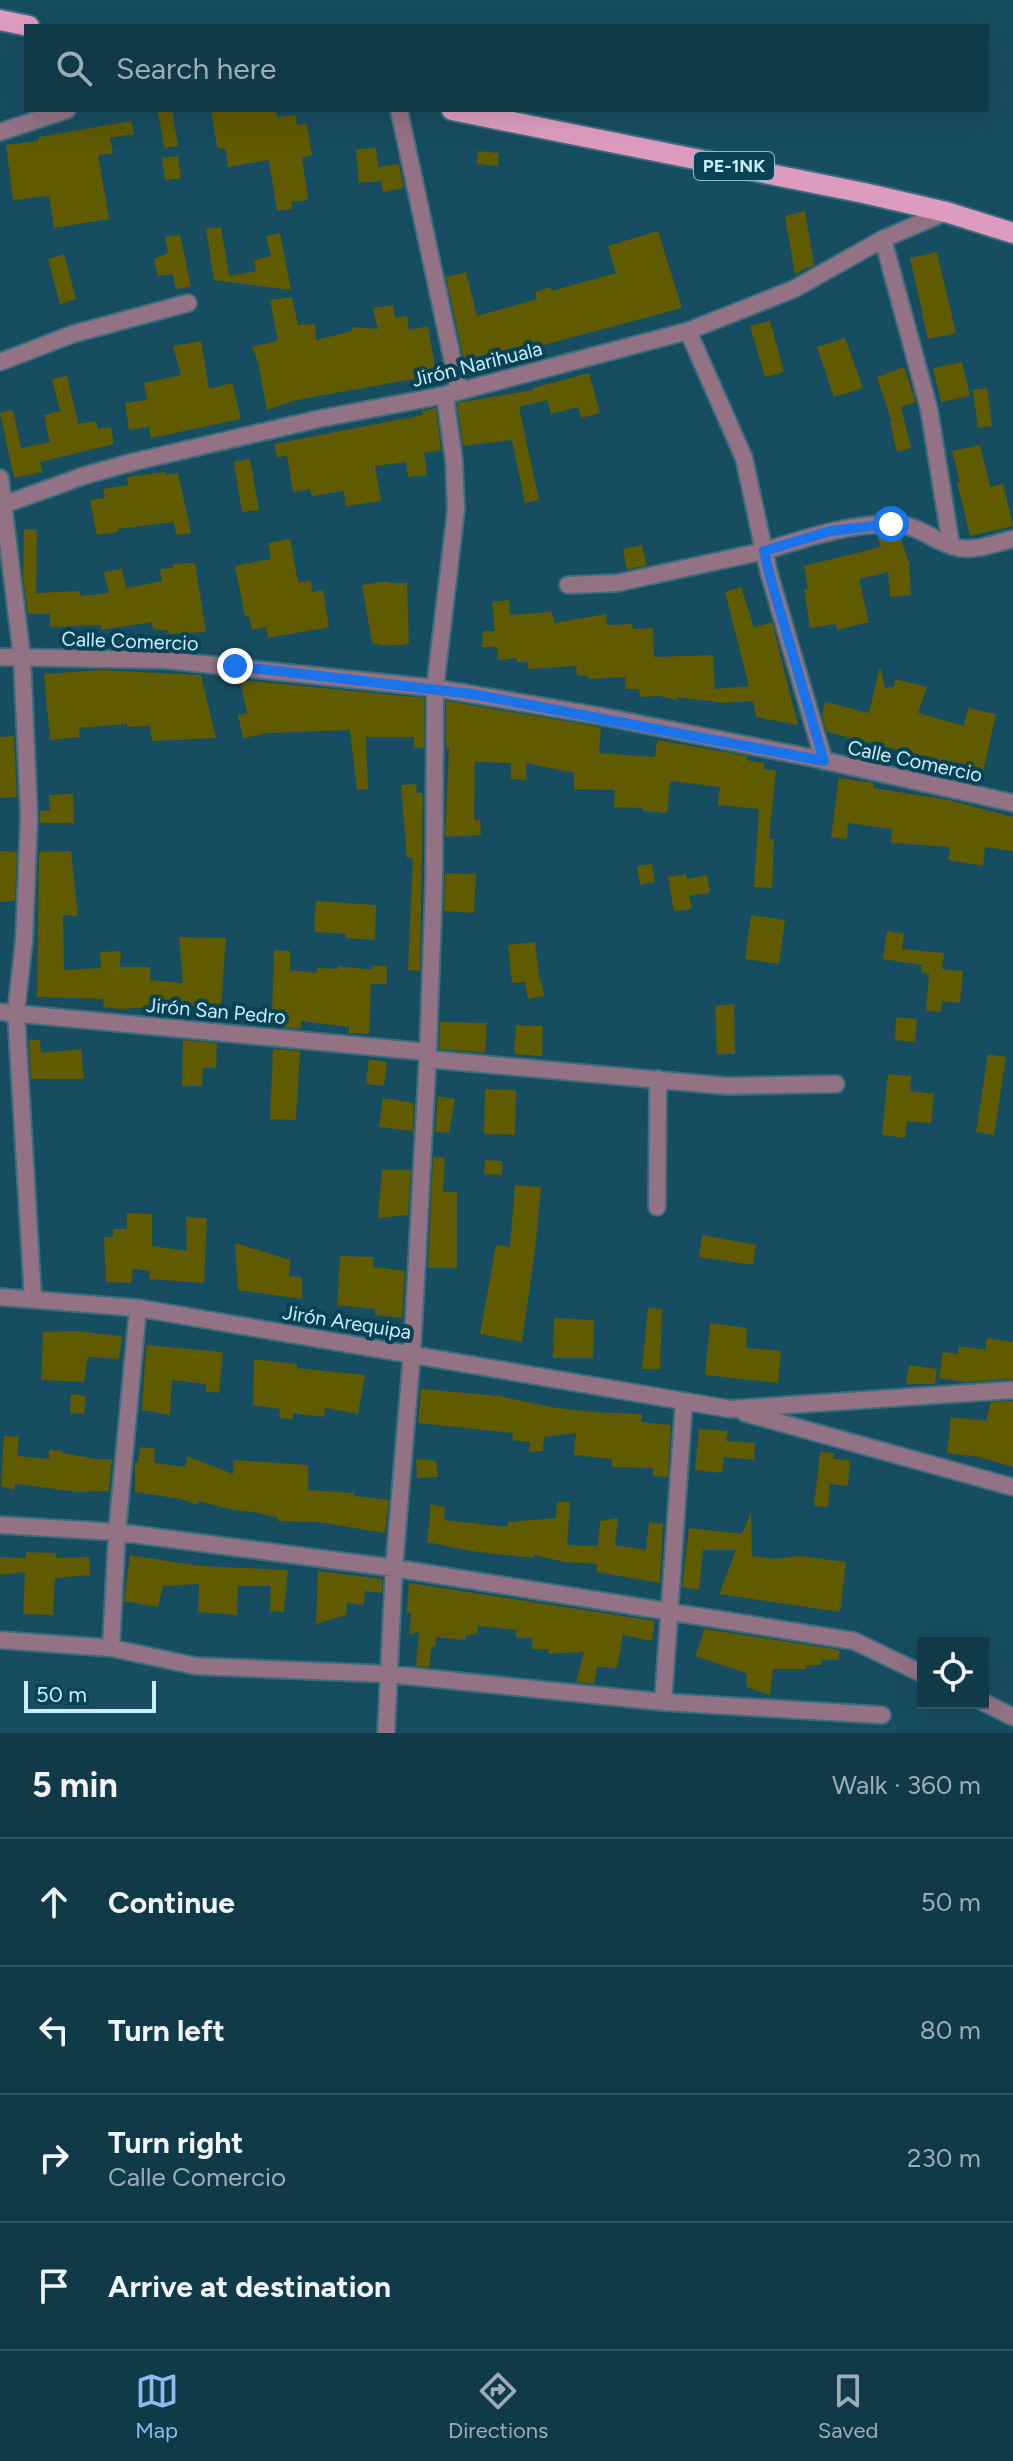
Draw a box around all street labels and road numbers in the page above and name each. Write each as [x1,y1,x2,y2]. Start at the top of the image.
road number: PE-1NK [694,152,774,180]
street label: Jirón Narihuala [409,336,545,392]
street label: Calle Comercio [61,627,199,655]
street label: Calle Comercio [845,735,985,787]
street label: Jirón San Pedro [145,993,287,1029]
street label: Jirón Arequipa [281,1300,413,1344]

